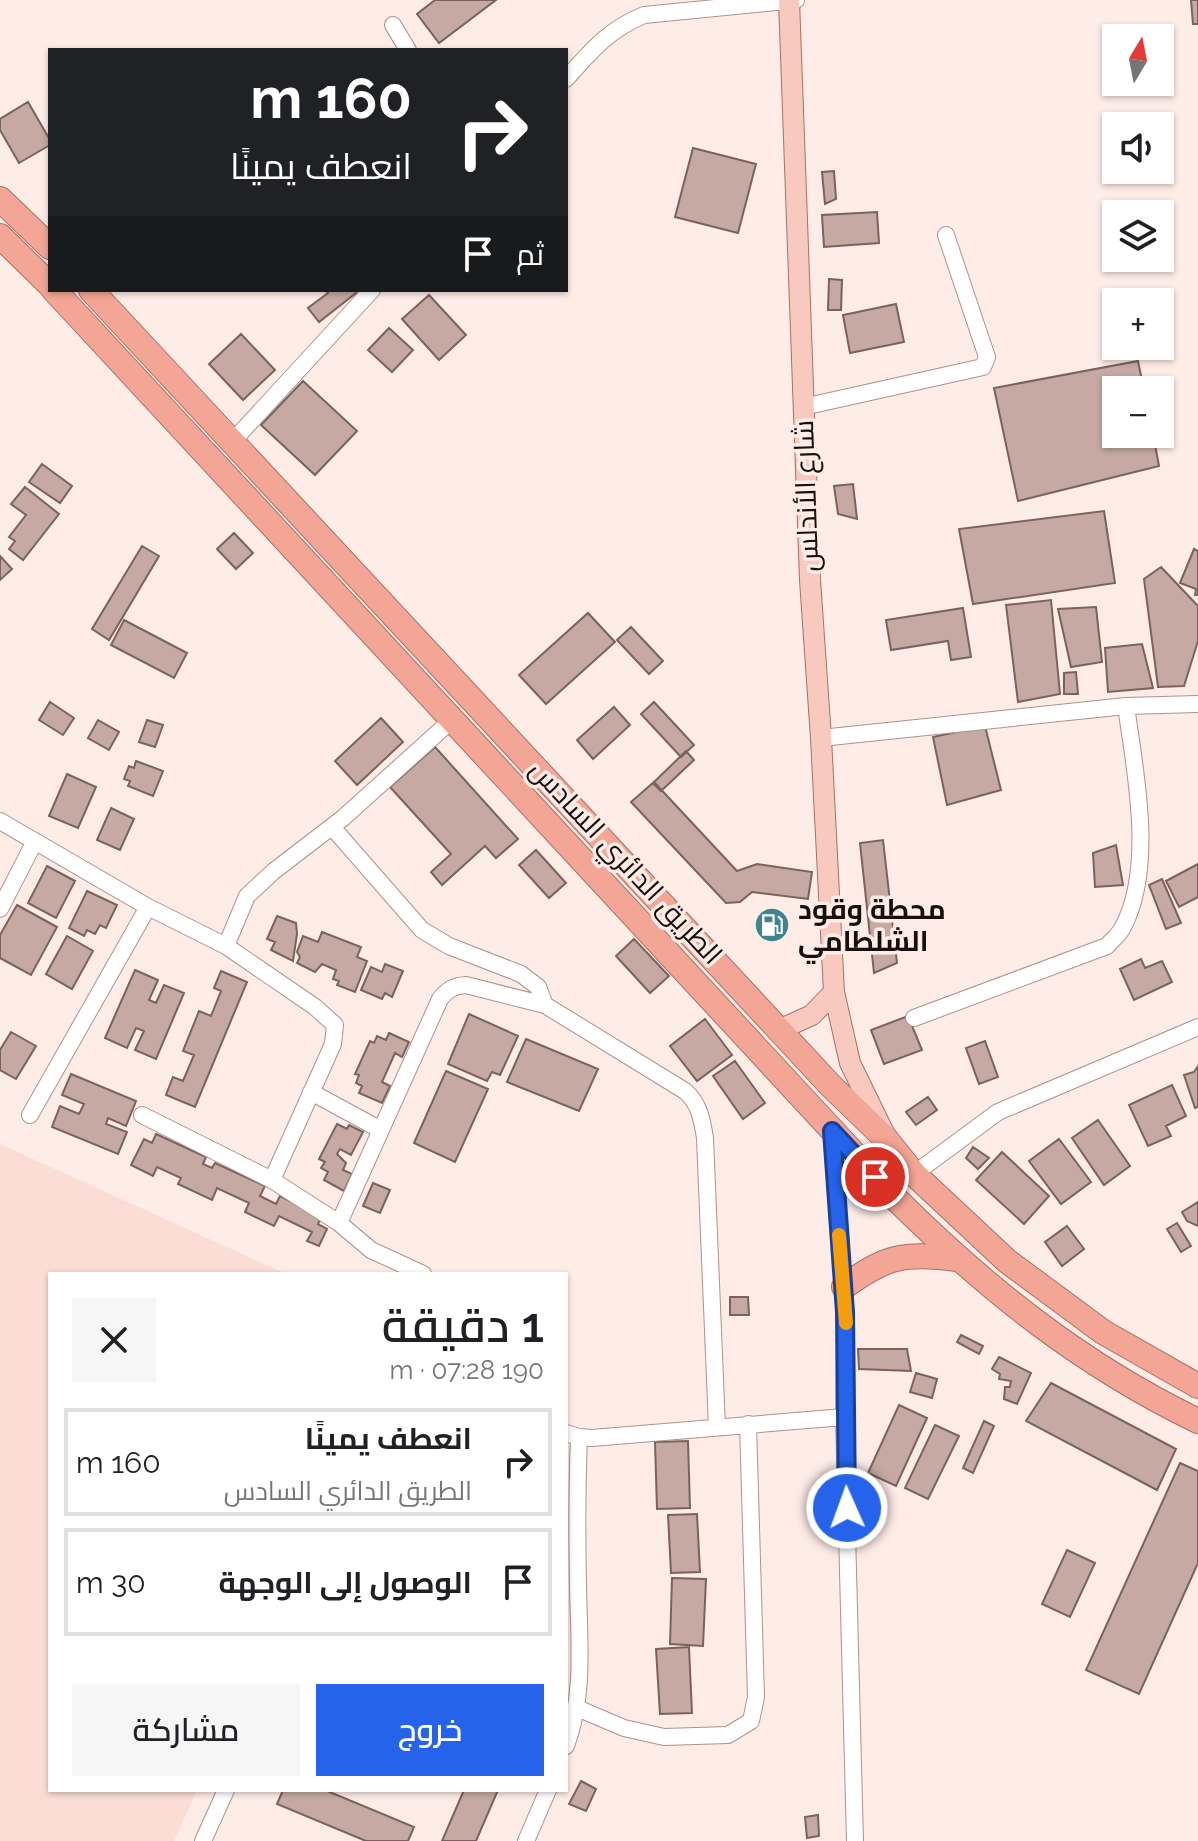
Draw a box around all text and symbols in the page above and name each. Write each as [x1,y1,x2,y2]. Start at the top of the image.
north arrow [1102,24,1174,96]
map controls [1102,24,1174,448]
text: 160 m [250,65,412,131]
icon: right [440,80,544,184]
button: sound [1102,112,1174,184]
text: انعطف يمينًا [230,145,412,187]
button: layers [1102,200,1174,272]
icon: arrive [456,232,500,276]
text: ثم [516,237,544,272]
button: + [1102,288,1174,360]
button: − [1102,376,1174,448]
street label: شارع الأندلس [787,419,827,573]
street label: الطريق الدائري السادس [519,753,729,974]
place label: محطة وقود الشلطامي [798,893,946,964]
fuel station icon: محطة وقود الشلطامي [753,906,791,944]
pin [841,1143,909,1211]
icon: arrive [853,1155,897,1199]
text: 1 دقيقة [382,1297,544,1353]
button: close [72,1298,156,1382]
text: 190 m · 07:28 [390,1355,544,1385]
text: انعطف يمينًا [305,1421,472,1456]
icon: right [496,1440,540,1484]
text: 160 m [76,1445,161,1480]
position arrow [805,1466,889,1550]
text: الطريق الدائري السادس [224,1476,472,1506]
icon: arrive [496,1560,540,1604]
text: 30 m [76,1565,146,1600]
text: الوصول إلى الوجهة [219,1565,472,1600]
button: مشاركة [72,1684,300,1776]
button: خروج [316,1684,544,1776]

